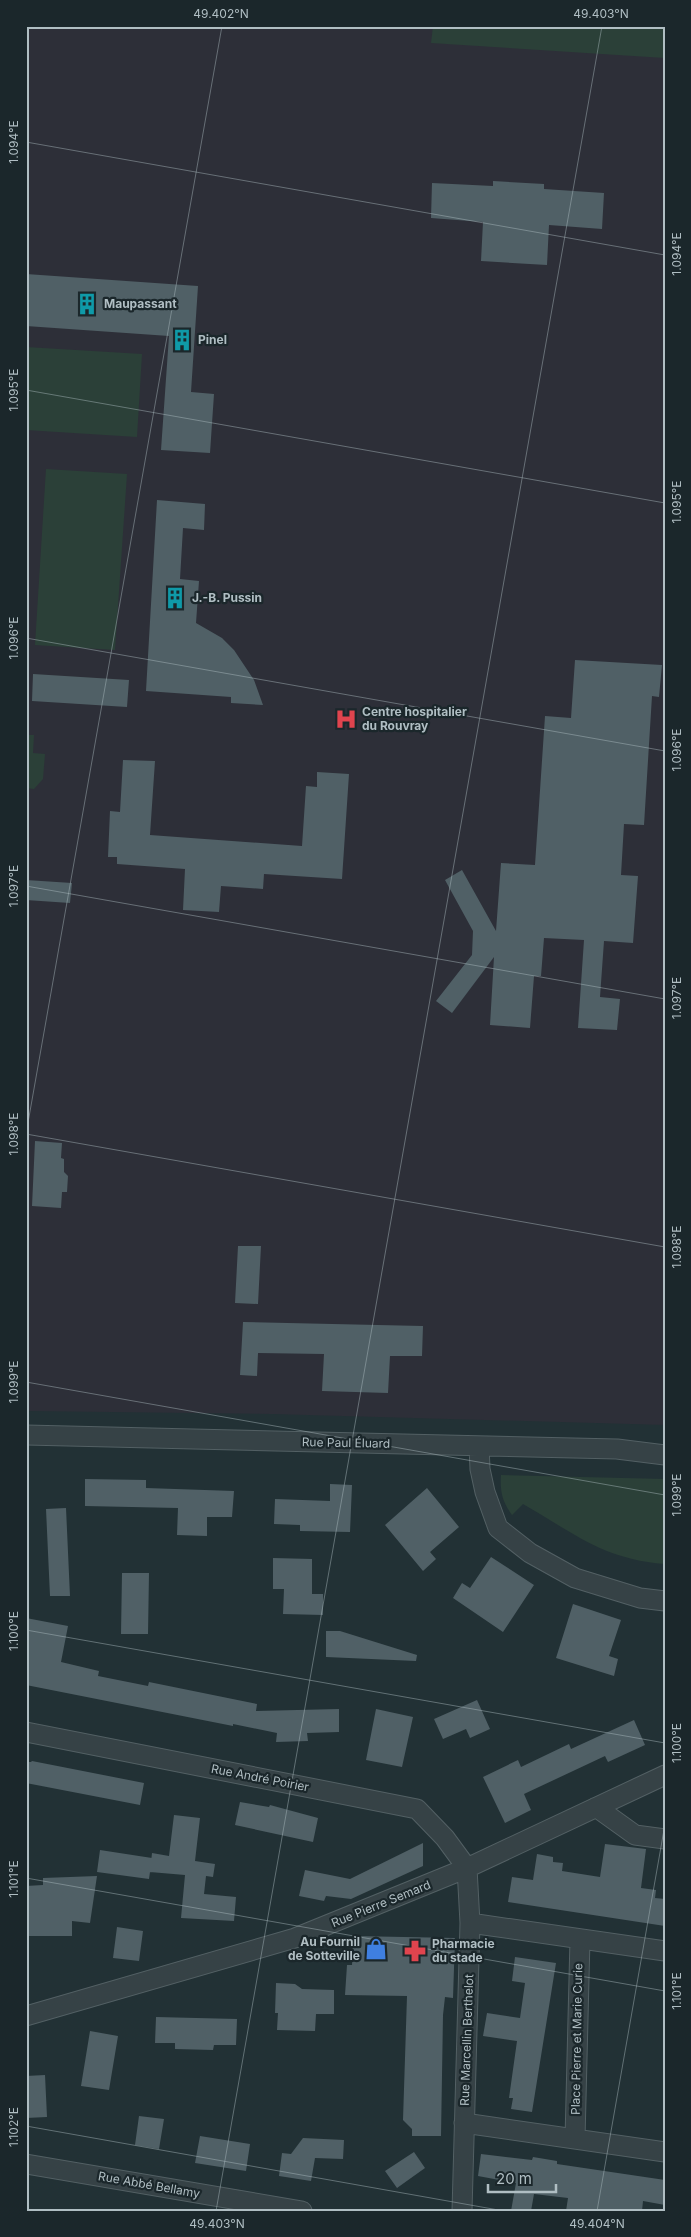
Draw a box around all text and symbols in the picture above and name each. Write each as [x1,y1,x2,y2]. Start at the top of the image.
text: 49.402°N [193,6,249,21]
text: 49.403°N [573,6,629,21]
text: 1.094°E [6,120,21,164]
text: 1.094°E [669,232,684,276]
building icon: Maupassant [74,291,100,317]
place label: Maupassant [104,296,177,311]
building icon: Pinel [169,327,195,353]
place label: Pinel [198,332,227,347]
text: 1.095°E [6,368,21,412]
text: 1.095°E [669,480,684,524]
building icon: J.-B. Pussin [162,585,188,611]
place label: J.-B. Pussin [192,590,262,605]
text: 1.096°E [6,616,21,660]
place label: Centre hospitalier du Rouvray [362,704,467,733]
hospital icon: Centre hospitalier du Rouvray [333,706,359,732]
text: 1.096°E [669,728,684,772]
text: 1.097°E [6,865,21,907]
text: 1.097°E [669,977,684,1019]
text: 1.098°E [6,1113,21,1155]
text: 1.098°E [669,1226,684,1268]
text: 1.099°E [6,1360,21,1404]
street label: Rue Paul Éluard [302,1434,390,1451]
text: 1.099°E [669,1473,684,1517]
text: 1.100°E [6,1611,21,1651]
text: 1.100°E [669,1723,684,1763]
street label: Rue André Poirier [210,1761,311,1794]
text: 1.101°E [6,1860,21,1898]
street label: Rue Pierre Semard [329,1877,433,1930]
place label: Au Fournil de Sotteville [288,1934,360,1963]
shop icon: Au Fournil de Sotteville [363,1936,389,1962]
place label: Pharmacie du stade [432,1936,495,1965]
pharmacy icon: Pharmacie du stade [402,1938,428,1964]
street label: Place Pierre et Marie Curie [568,1963,585,2115]
text: 1.101°E [669,1972,684,2010]
street label: Rue Marcellin Berthelot [457,1974,476,2106]
text: 1.102°E [6,2107,21,2147]
scale bar [488,2162,556,2194]
street label: Rue Abbé Bellamy [97,2168,201,2201]
text: 20 m [496,2169,532,2188]
text: 49.403°N [189,2216,245,2231]
text: 49.404°N [569,2216,625,2231]

